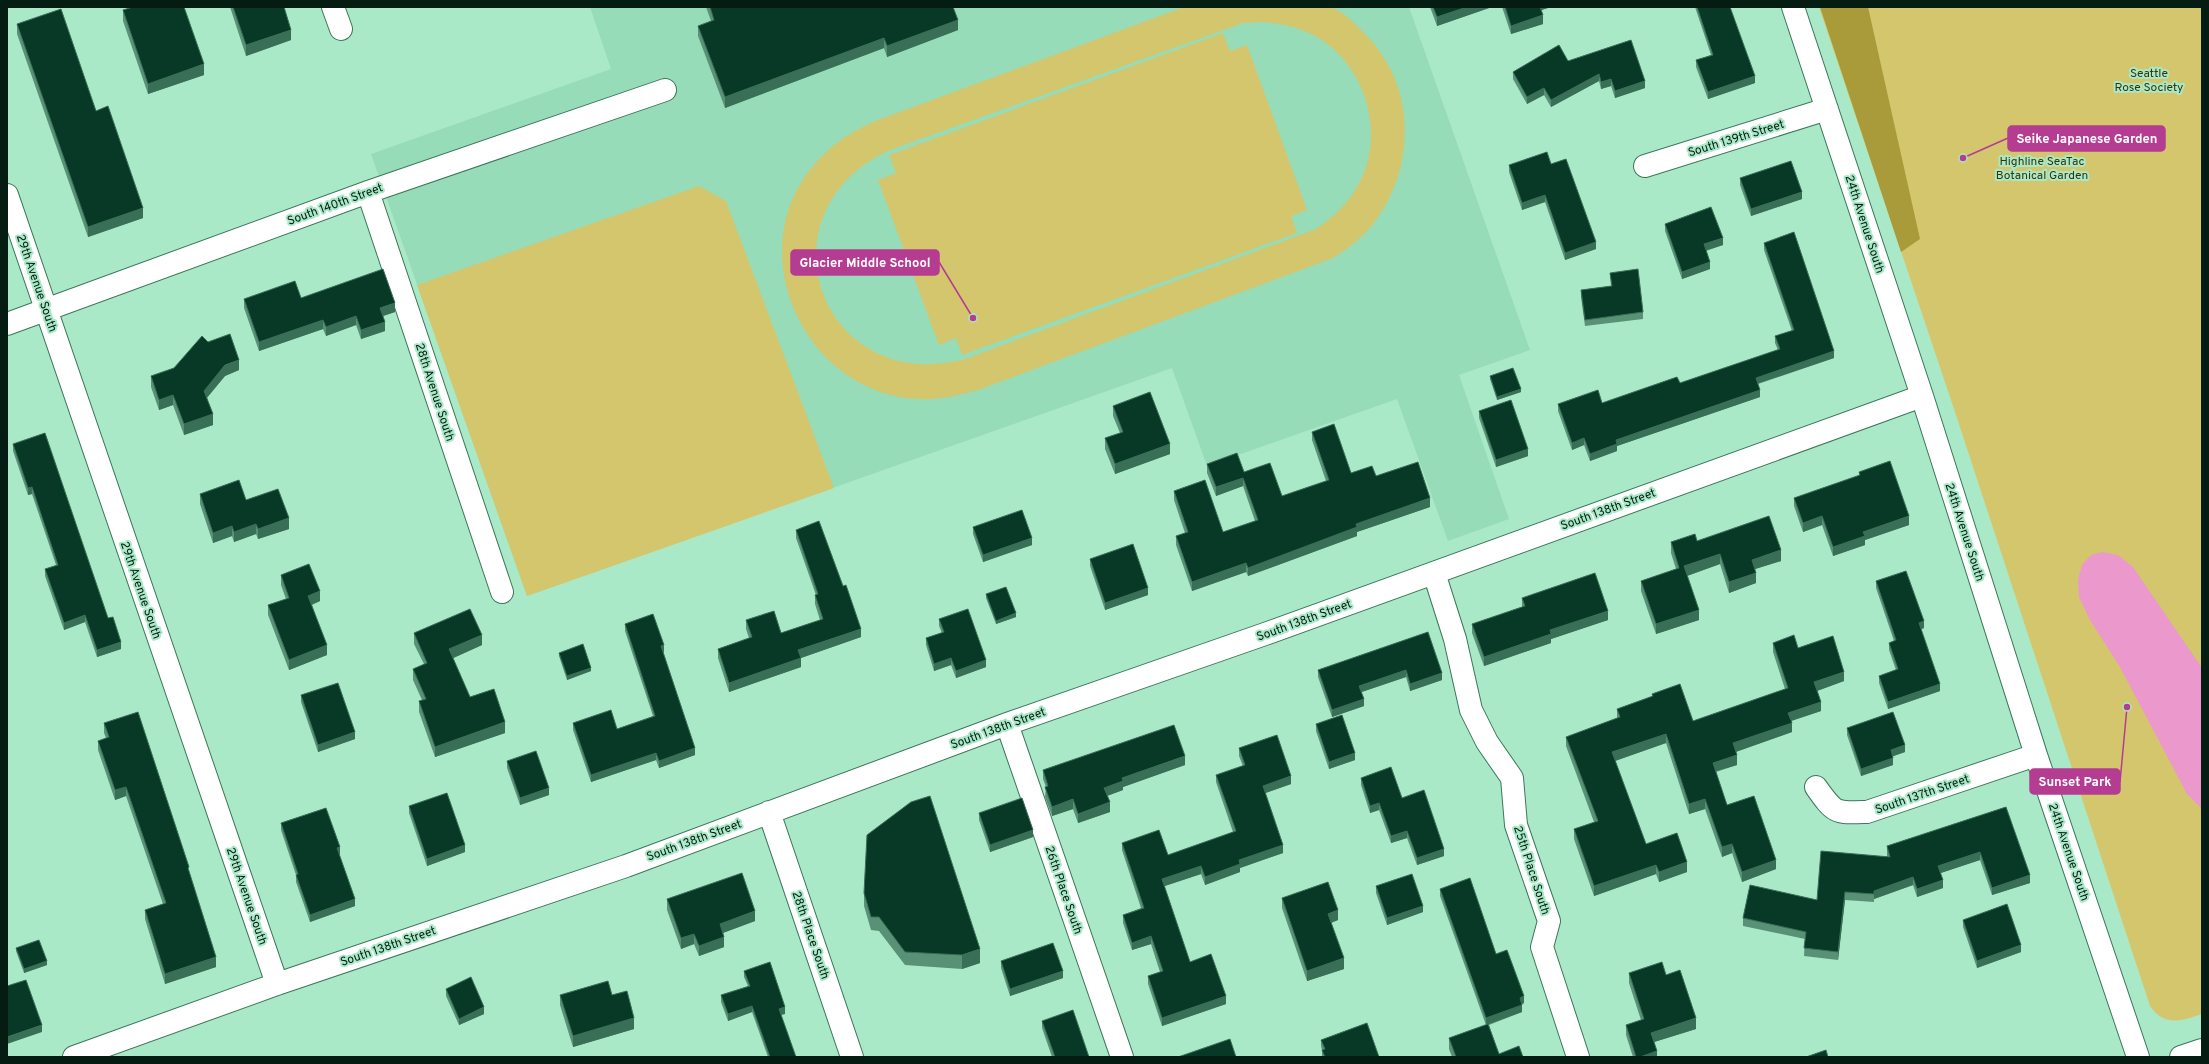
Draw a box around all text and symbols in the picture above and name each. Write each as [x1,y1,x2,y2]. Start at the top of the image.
park label: Seattle Rose Society [2115,66,2183,96]
street label: South 139th Street [1686,117,1786,161]
callout: Seike Japanese Garden [2008,126,2165,151]
text: Seike Japanese Garden [2017,132,2157,148]
park label: Highline SeaTac Botanical Garden [1996,154,2088,184]
street label: 24th Avenue South [1841,173,1887,276]
street label: South 140th Street [285,180,385,230]
street label: 29th Avenue South [12,232,60,334]
callout: Glacier Middle School [791,250,939,275]
text: Glacier Middle School [799,256,931,272]
street label: 28th Avenue South [411,341,457,443]
street label: 24th Avenue South [1941,481,1987,584]
street label: South 138th Street [1559,485,1658,535]
street label: 29th Avenue South [116,539,164,641]
street label: South 138th Street [1255,596,1354,646]
street label: South 138th Street [949,704,1048,754]
callout: Sunset Park [2030,769,2120,794]
street label: South 137th Street [1873,771,1972,819]
text: Sunset Park [2038,775,2112,791]
street label: 24th Avenue South [2044,801,2092,903]
street label: South 138th Street [645,816,744,866]
street label: 25th Place South [1509,824,1553,917]
street label: 26th Place South [1040,844,1086,937]
street label: 29th Avenue South [222,845,270,947]
street label: 28th Place South [787,889,833,982]
street label: South 138th Street [338,923,438,971]

